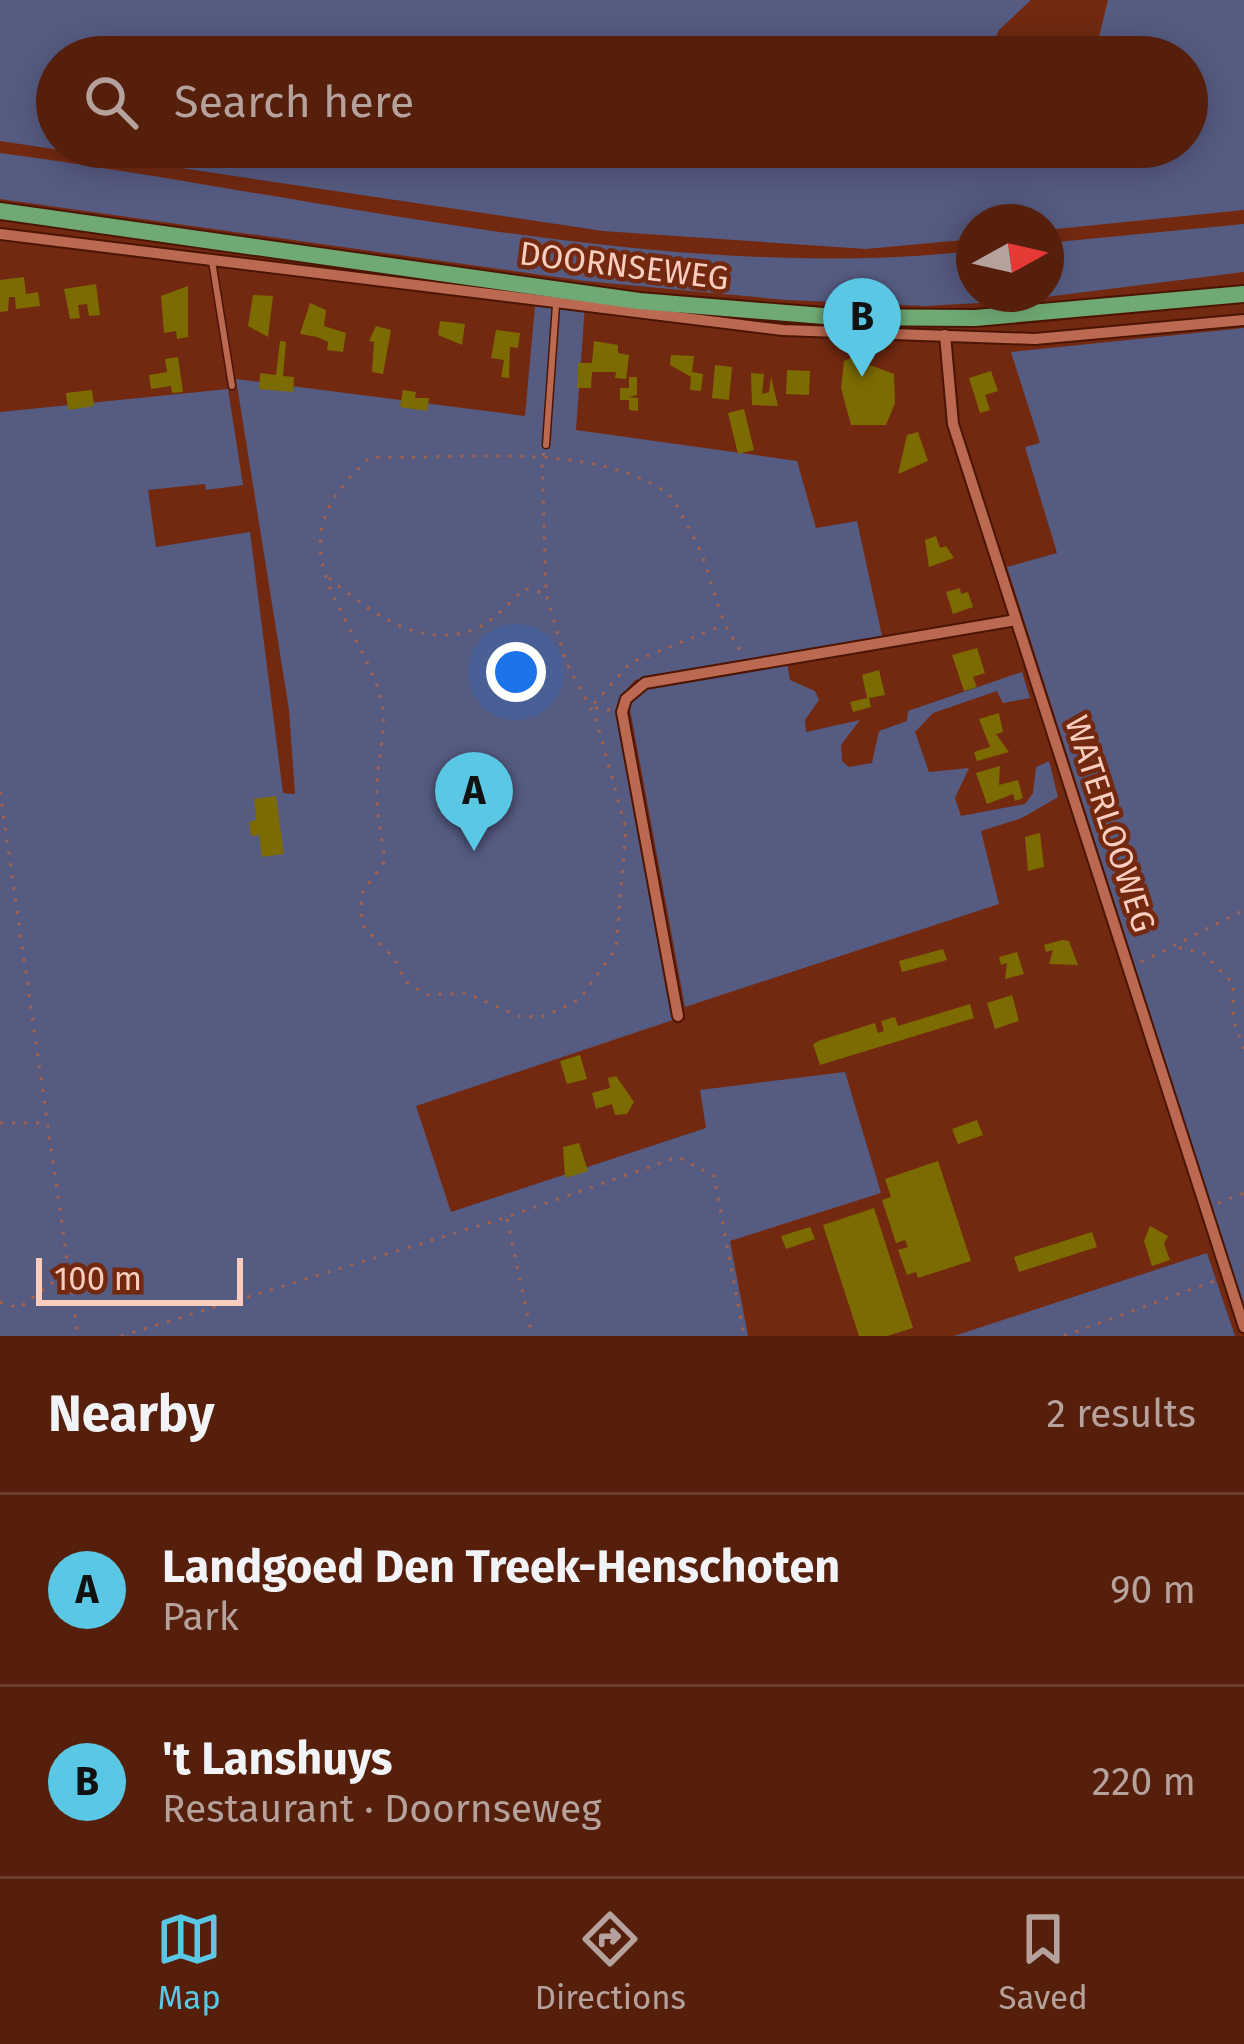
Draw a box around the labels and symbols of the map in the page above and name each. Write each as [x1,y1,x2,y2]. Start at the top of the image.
north arrow [956,204,1064,312]
street label: DOORNSEWEG [517,233,731,299]
pin: B [823,278,901,377]
your location [486,642,546,702]
street label: WATERLOOWEG [1056,711,1164,937]
pin: A [435,752,513,851]
scale bar [36,1252,243,1305]

